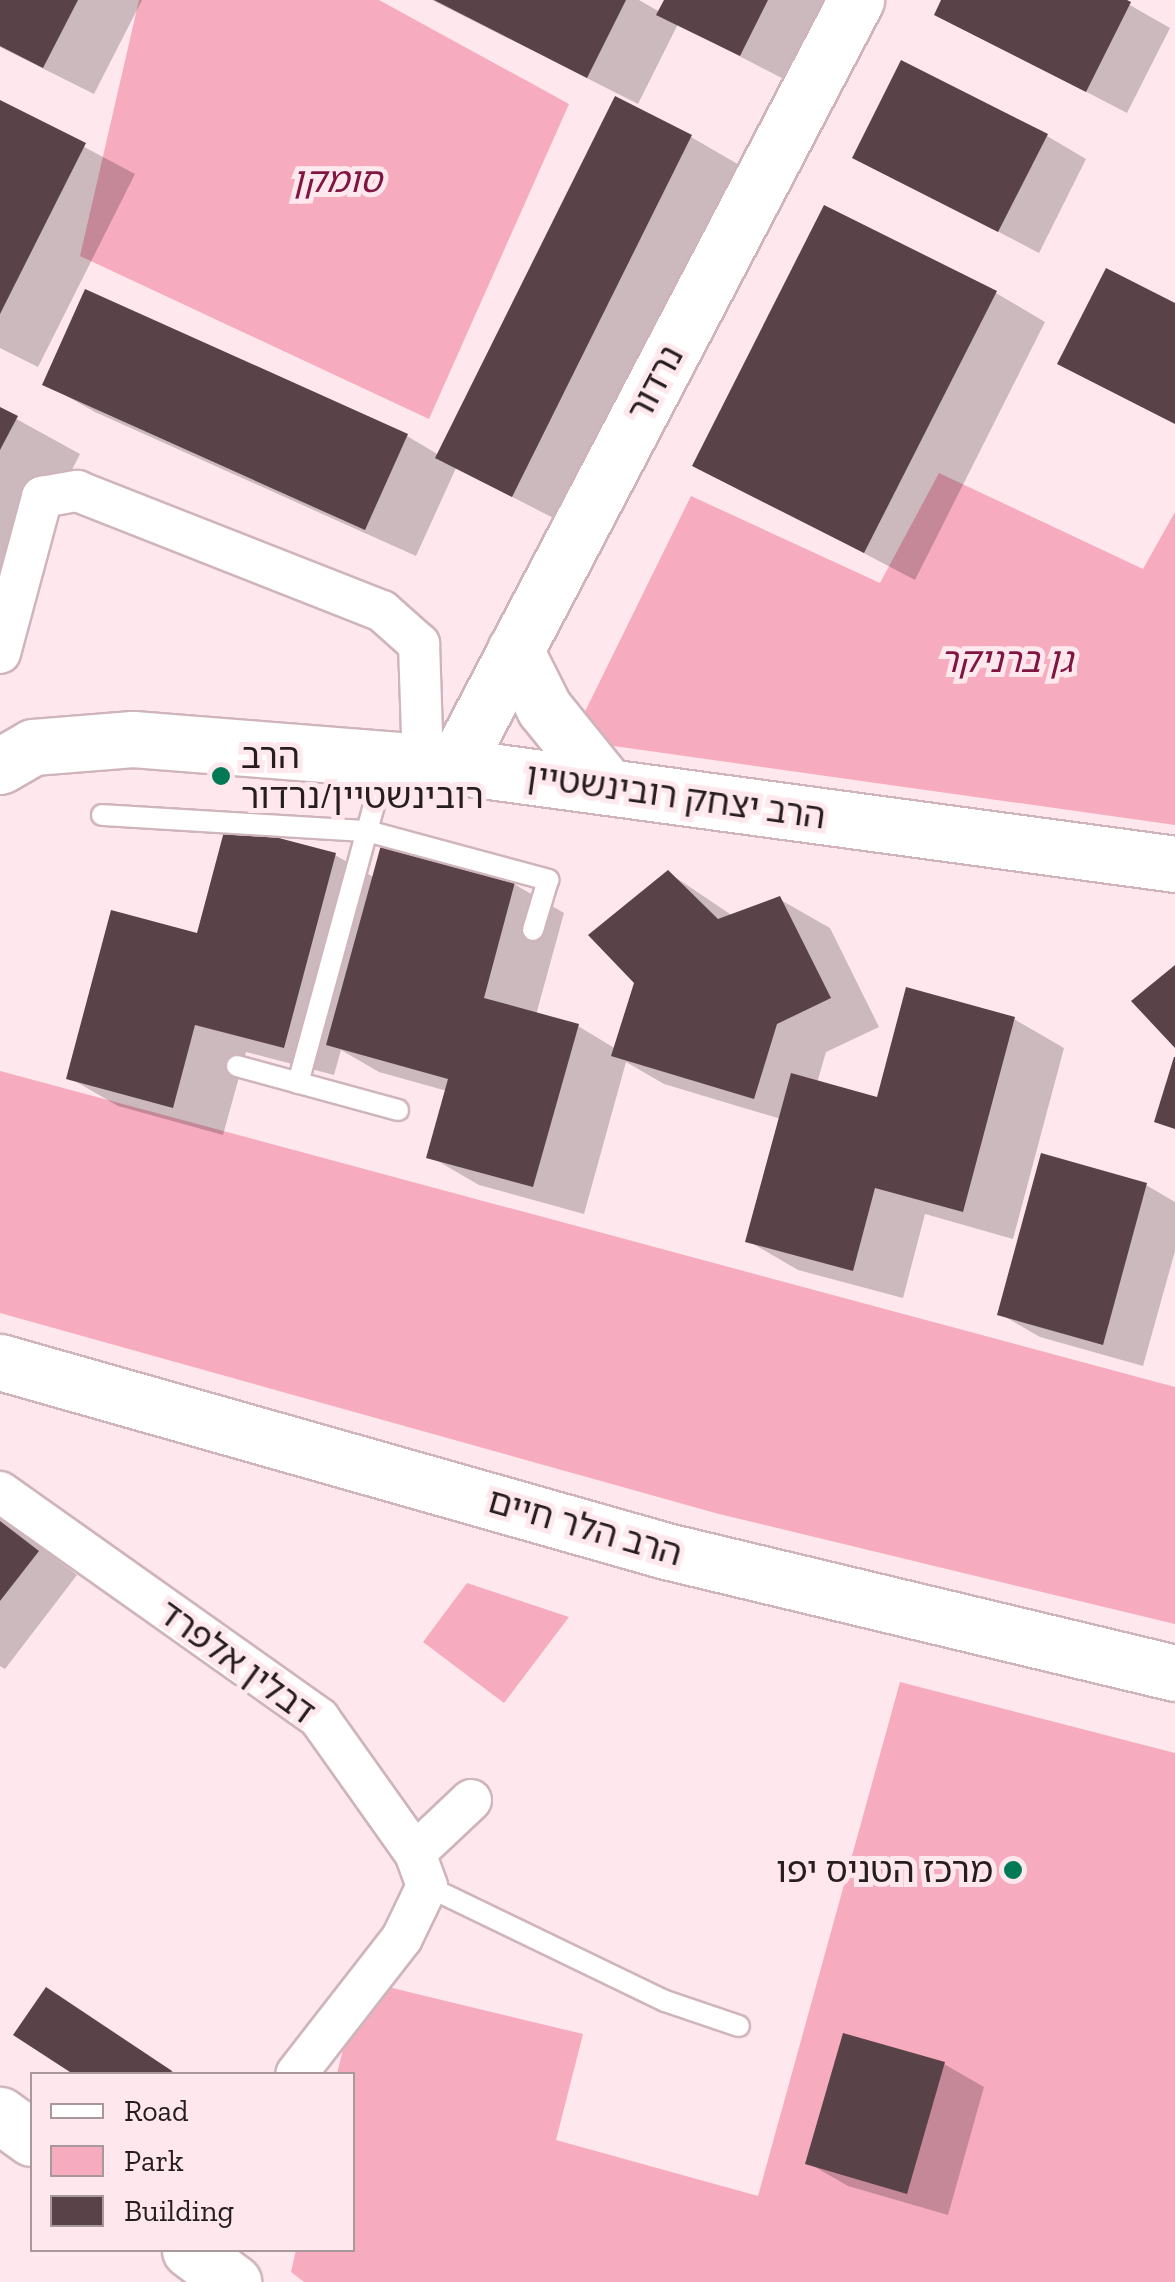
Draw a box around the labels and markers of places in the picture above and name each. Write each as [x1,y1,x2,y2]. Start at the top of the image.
place label: הרב רובינשטיין/נרדור [241,735,484,817]
marker: הרב רובינשטיין/נרדור [210,765,232,787]
place label: מרכז הטניס יפו [776,1849,993,1891]
marker: מרכז הטניס יפו [1002,1859,1024,1881]

